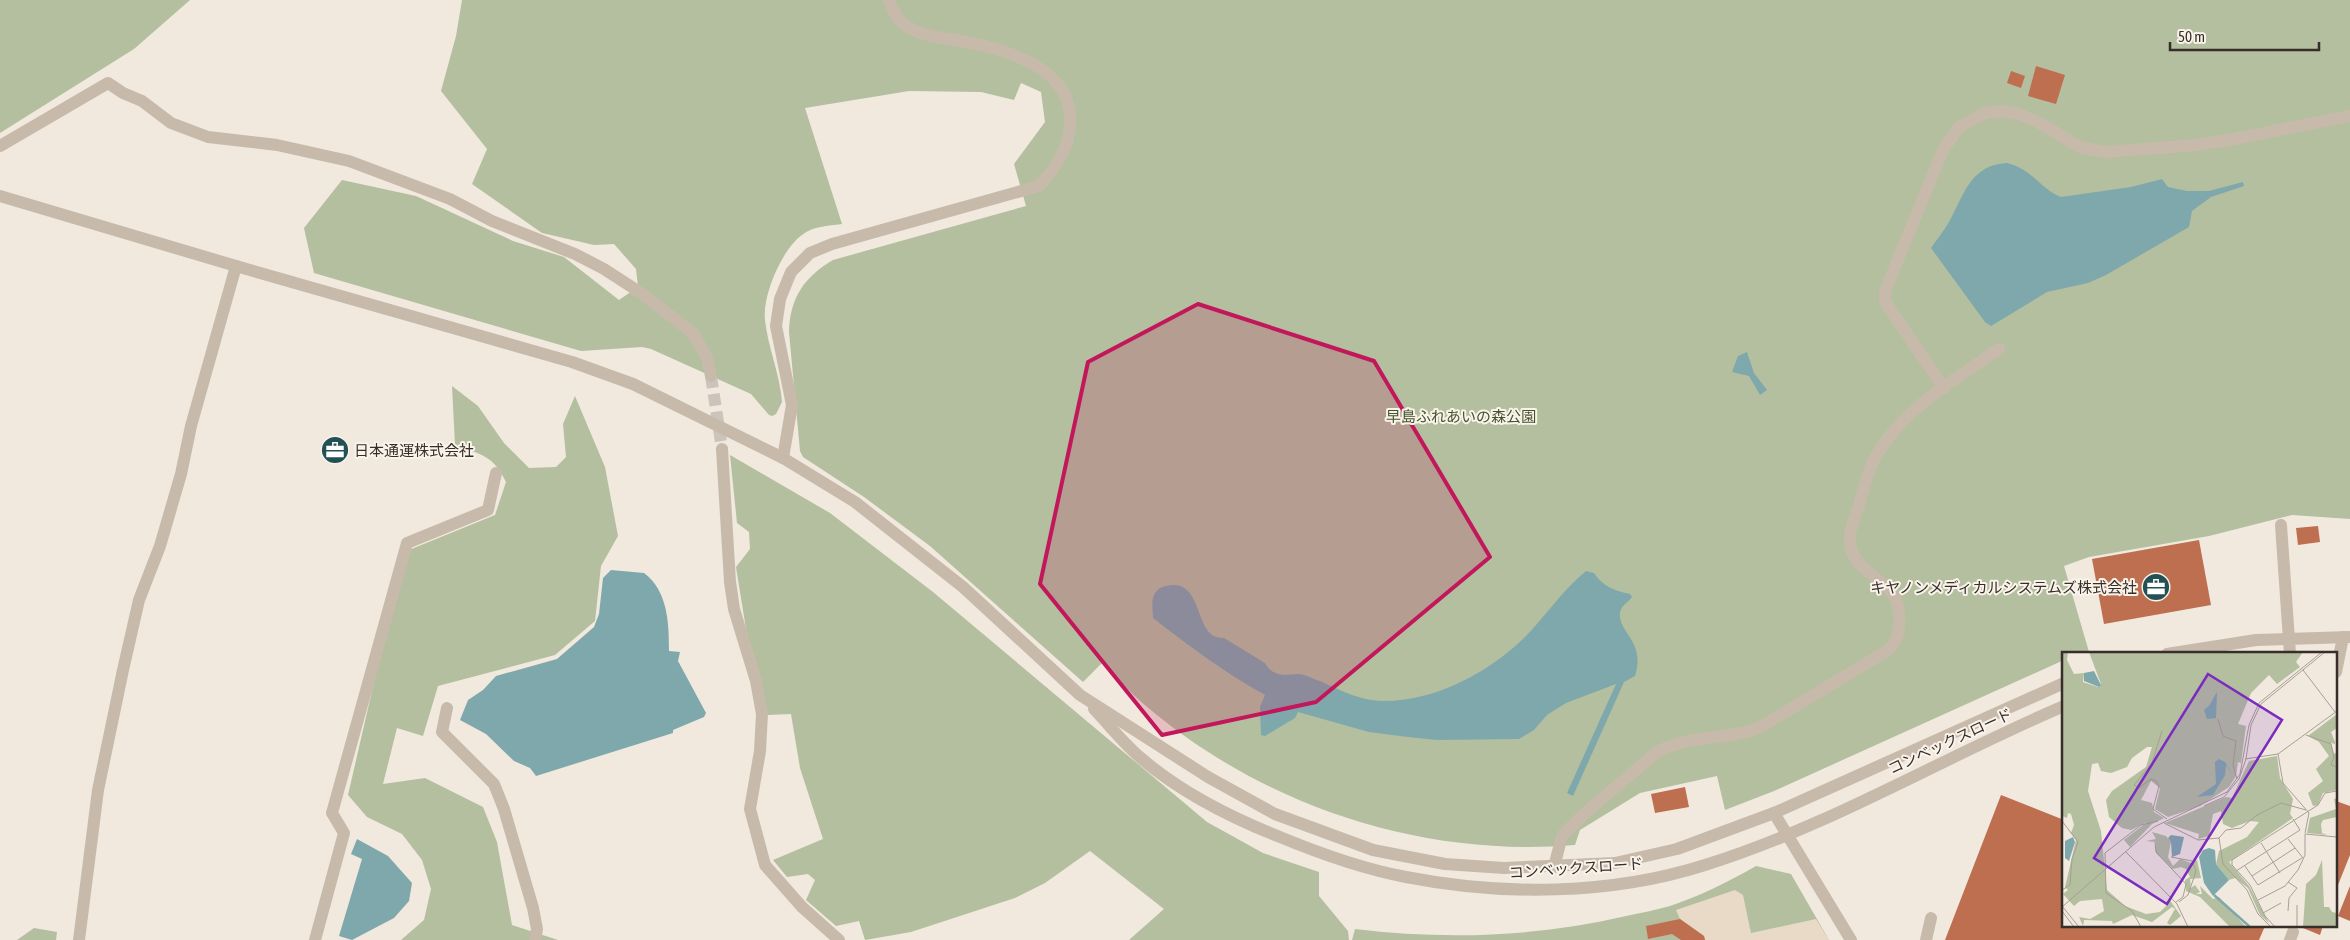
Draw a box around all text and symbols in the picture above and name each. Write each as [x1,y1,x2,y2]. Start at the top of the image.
scale bar [2170,20,2319,52]
text: 50 m [2178,28,2205,45]
park label: 早島ふれあいの森公園 [1386,408,1536,425]
office icon: 日本通運株式会社 [320,435,350,465]
place label: 日本通運株式会社 [354,442,474,459]
office icon: キヤノンメディカルシステムズ株式会社 [2141,572,2171,602]
place label: キヤノンメディカルシステムズ株式会社 [1870,579,2137,596]
inset map [2062,652,2338,928]
street label: コンベックスロード [1885,705,2015,777]
street label: コンベックスロード [1508,855,1644,881]

